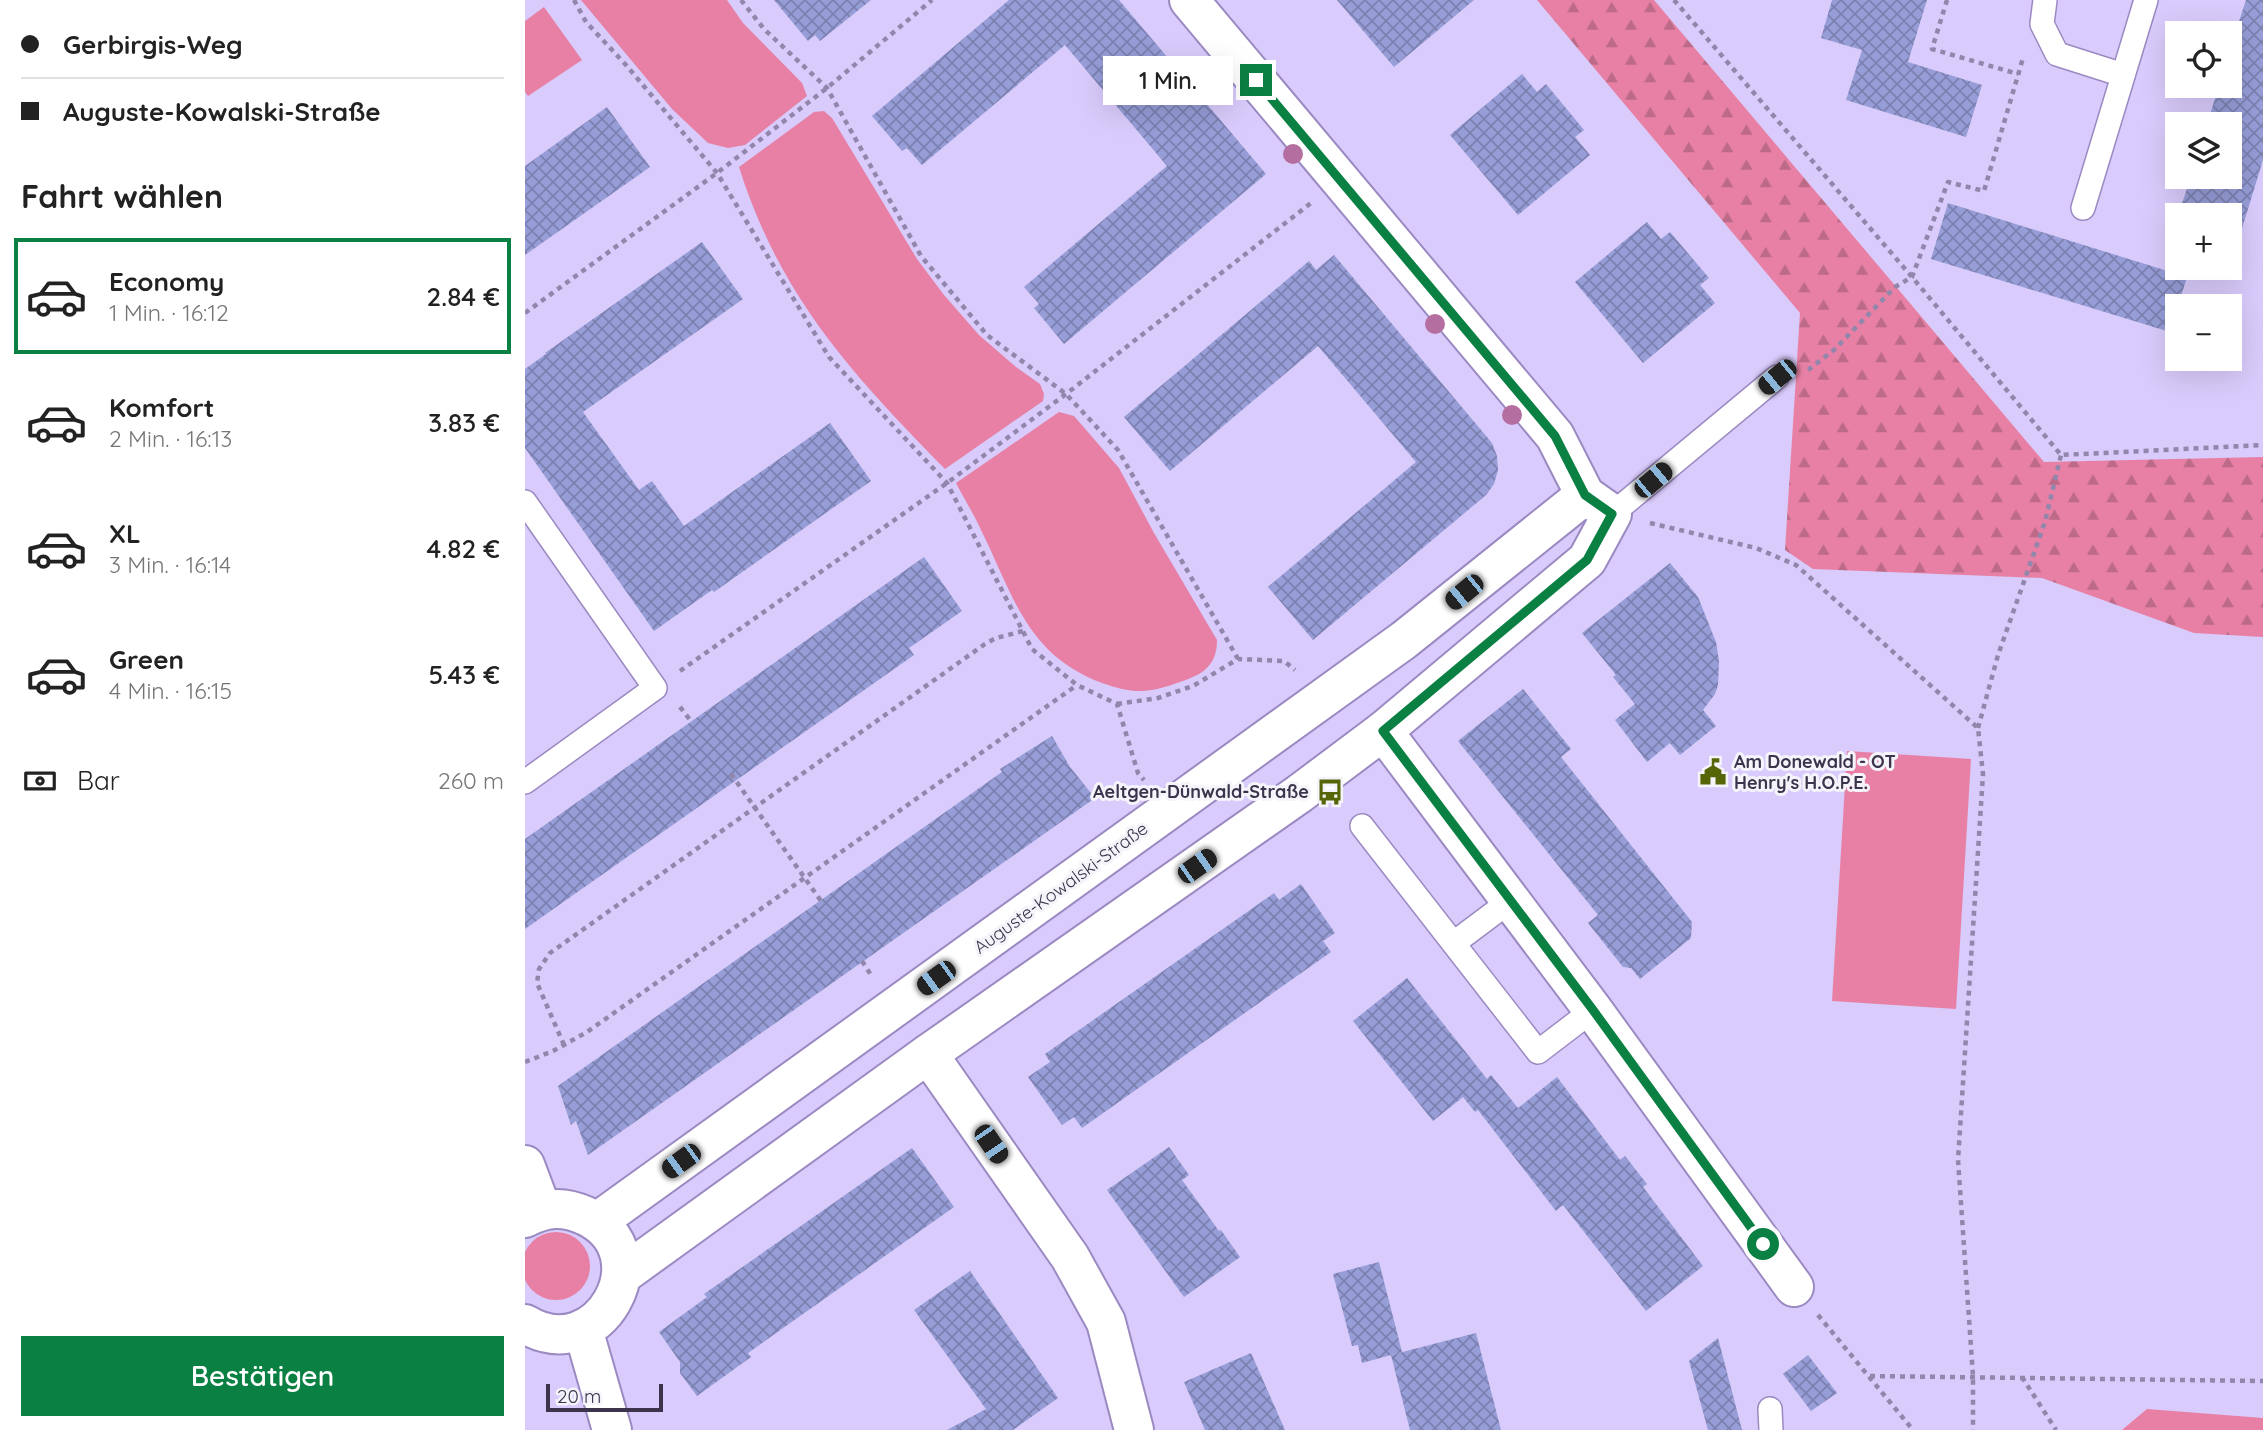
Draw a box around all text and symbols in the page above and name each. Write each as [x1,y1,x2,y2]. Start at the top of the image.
map controls [2165,21,2242,371]
button: locate [2165,21,2242,98]
text: Gerbirgis-Weg [63,28,243,61]
callout: 1 Min. [1102,56,1231,104]
route end [1240,64,1272,96]
text: 1 Min. [1139,66,1197,95]
text: Auguste-Kowalski-Straße [63,95,381,128]
button: layers [2165,112,2242,189]
text: Fahrt wählen [21,176,223,216]
button: + [2165,203,2242,280]
icon: car [25,265,88,328]
text: Economy [109,265,224,298]
text: 2.84 € [427,280,500,313]
button: − [2165,294,2242,371]
text: 1 Min. · 16:12 [109,298,229,327]
car [1755,356,1800,398]
icon: car [25,391,88,454]
text: Komfort [109,391,214,424]
text: 3.83 € [428,406,500,439]
text: 2 Min. · 16:13 [109,424,232,453]
car [1631,458,1676,502]
icon: car [25,517,88,580]
text: XL [109,517,141,550]
text: 4.82 € [427,532,500,565]
text: 3 Min. · 16:14 [109,550,231,579]
car [1442,571,1487,613]
icon: car [25,643,88,706]
text: Green [109,643,184,676]
text: 5.43 € [429,658,500,691]
text: 4 Min. · 16:15 [109,676,232,705]
place label: Am Donewald - OT Henry's H.O.P.E. [1734,750,1896,794]
public building icon: Am Donewald - OT Henry's H.O.P.E. [1698,757,1728,787]
icon: cash [21,762,59,800]
text: Bar [77,764,120,797]
text: 260 m [438,766,504,795]
bus stop icon: Aeltgen-Dünwald-Straße [1315,777,1345,807]
place label: Aeltgen-Dünwald-Straße [1093,780,1309,803]
street label: Auguste-Kowalski-Straße [969,817,1152,959]
car [1174,845,1221,887]
car [913,957,960,999]
car [971,1121,1012,1167]
car [658,1140,705,1182]
route start [1747,1228,1779,1260]
button: Bestätigen [21,1336,504,1416]
scale bar [546,1381,663,1413]
text: 20 m [557,1384,601,1408]

